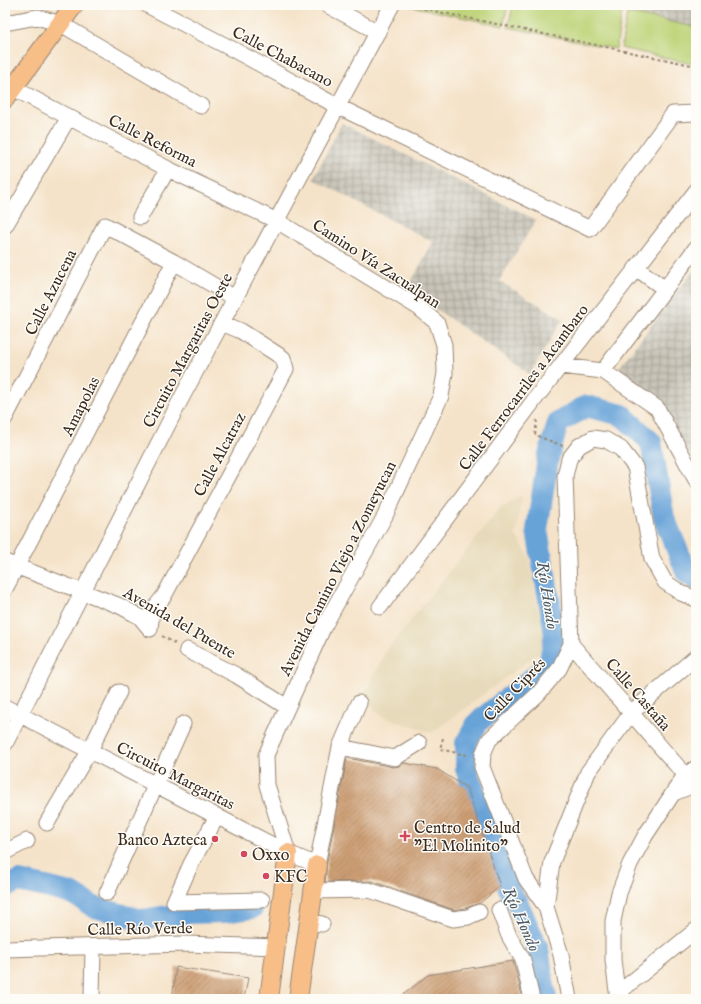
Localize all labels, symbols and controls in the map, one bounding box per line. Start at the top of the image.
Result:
street label: Calle Chabacano [228,23,336,93]
street label: Calle Reforma [104,111,200,173]
street label: Camino Vía Zacualpan [308,216,444,314]
street label: Calle Azucena [22,246,82,339]
street label: Circuito Margaritas Oeste [139,270,238,432]
street label: Calle Ferrocarriles a Acambaro [455,301,594,475]
street label: Amapolas [58,373,105,441]
street label: Calle Alcatraz [190,409,251,500]
street label: Avenida Camino Viejo a Zomeyucan [275,458,402,681]
water label: Río Hondo [531,560,562,631]
street label: Avenida del Puente [118,583,239,664]
street label: Calle Ciprés [480,654,551,726]
street label: Calle Castaña [601,655,675,736]
street label: Circuito Margaritas [113,738,238,815]
place label: Centro de Salud "El Molinito" [414,819,521,857]
marker: Centro de Salud "El Molinito" [399,830,411,842]
place label: Banco Azteca [117,831,207,851]
marker: Banco Azteca [210,834,220,844]
place label: Oxxo [252,846,290,866]
marker: Oxxo [239,849,249,859]
place label: KFC [274,868,307,888]
marker: KFC [261,871,271,881]
water label: Río Hondo [497,884,544,955]
street label: Calle Río Verde [87,919,193,941]

